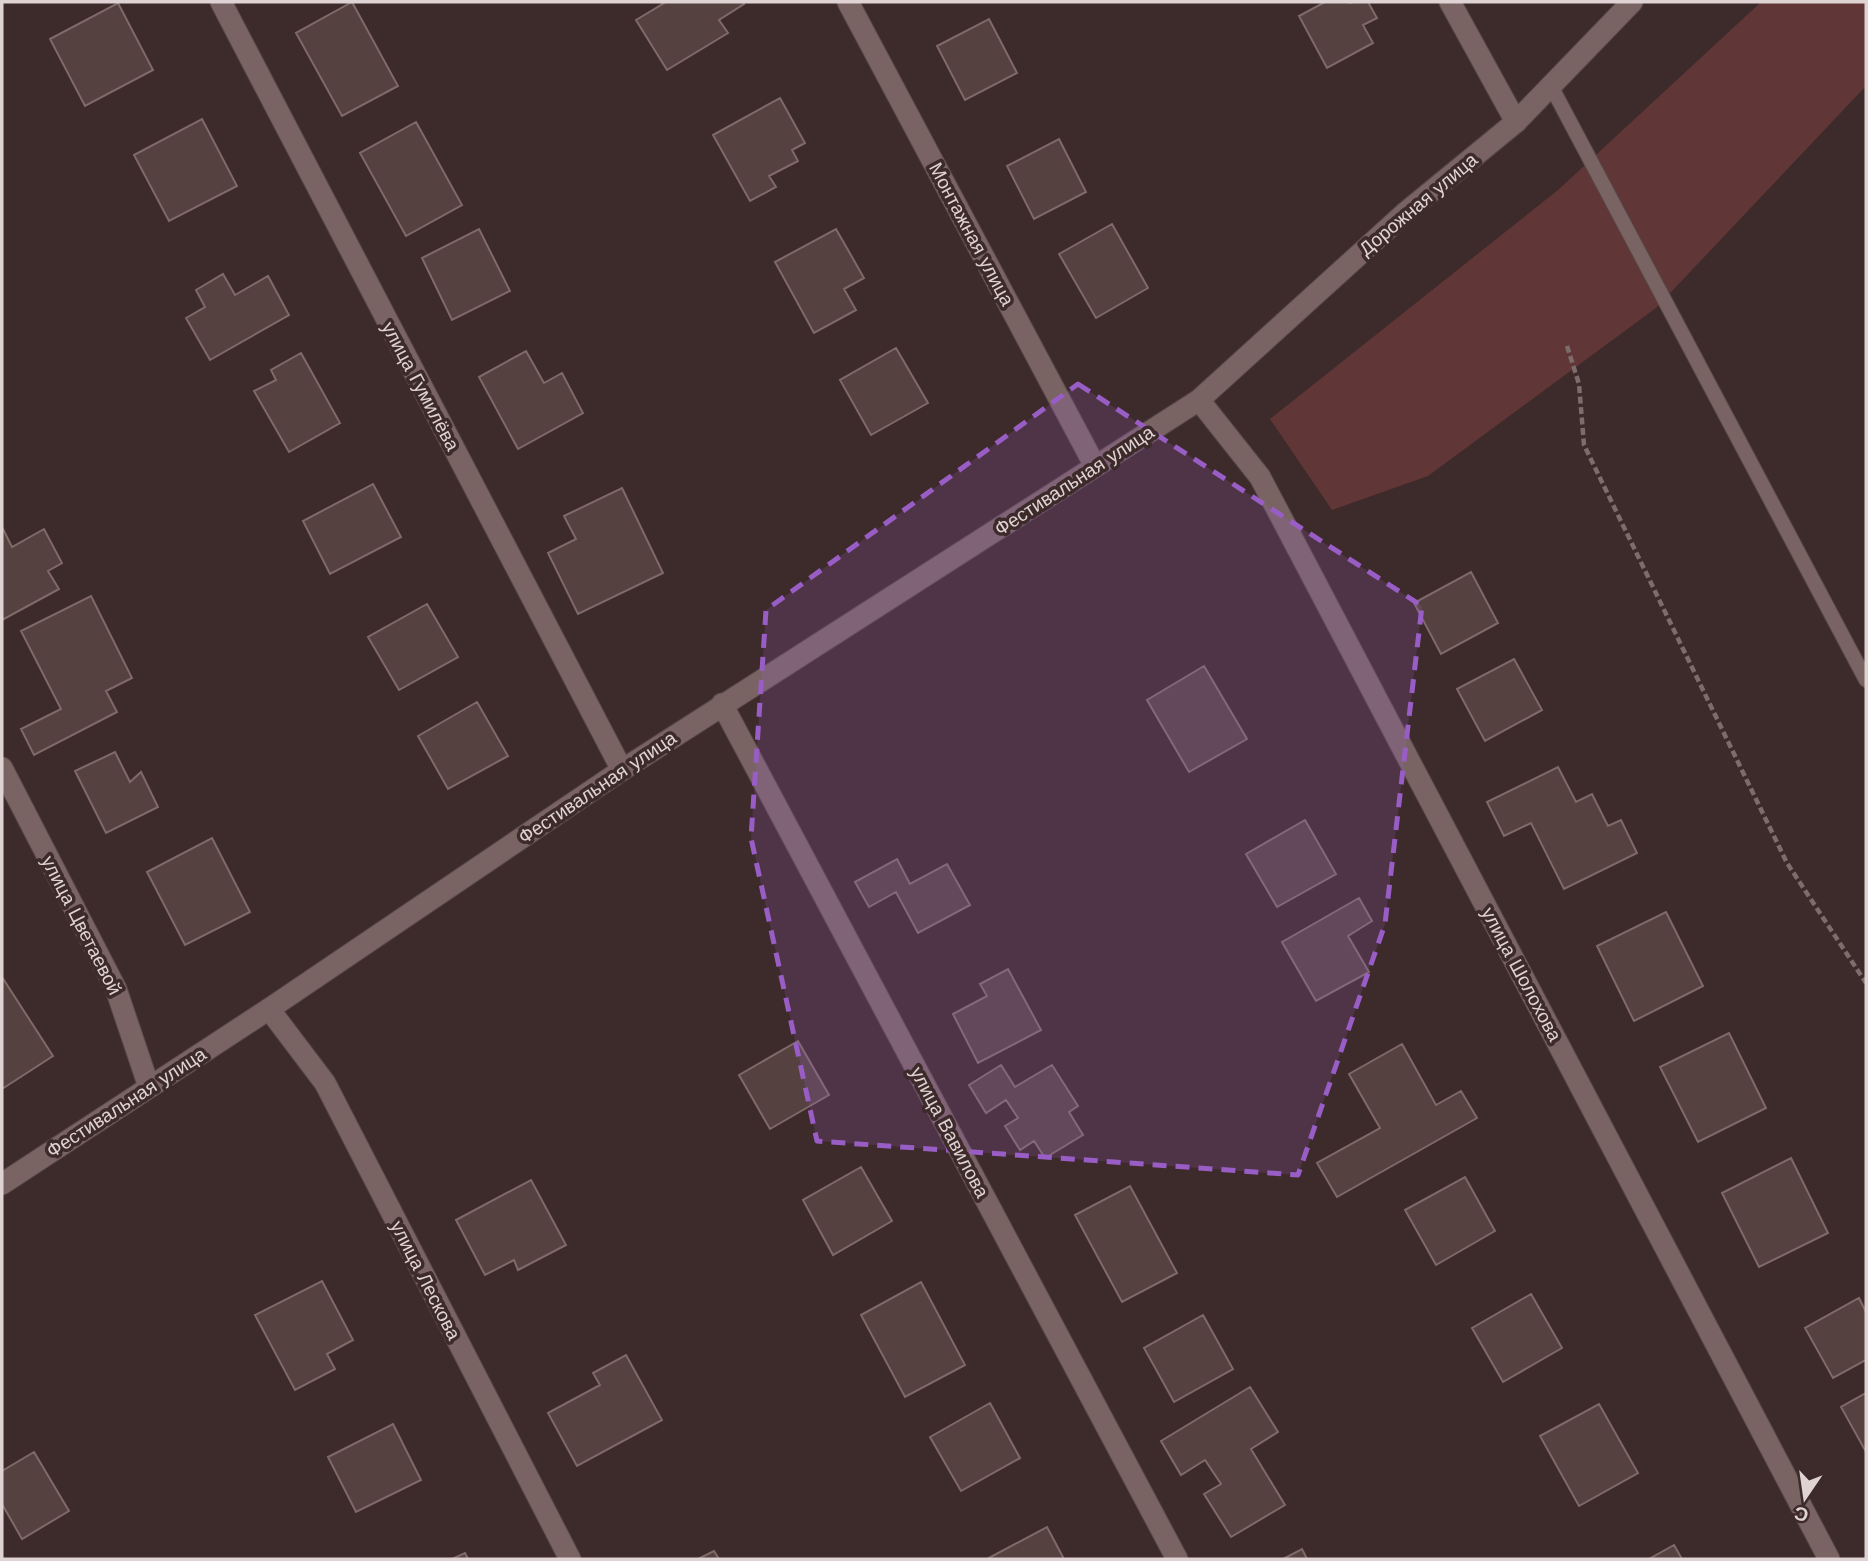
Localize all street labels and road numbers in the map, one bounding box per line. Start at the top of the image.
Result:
street label: Дорожная улица [1354,148,1482,261]
street label: Монтажная улица [924,159,1019,310]
street label: улица Гумилёва [377,318,464,455]
street label: Фестивальная улица [990,420,1159,541]
street label: Фестивальная улица [514,726,681,849]
street label: улица Цветаевой [37,852,127,999]
street label: улица Шолохова [1477,903,1567,1045]
street label: Фестивальная улица [42,1042,211,1163]
street label: улица Вавилова [905,1063,994,1202]
street label: улица Лескова [386,1217,466,1344]

